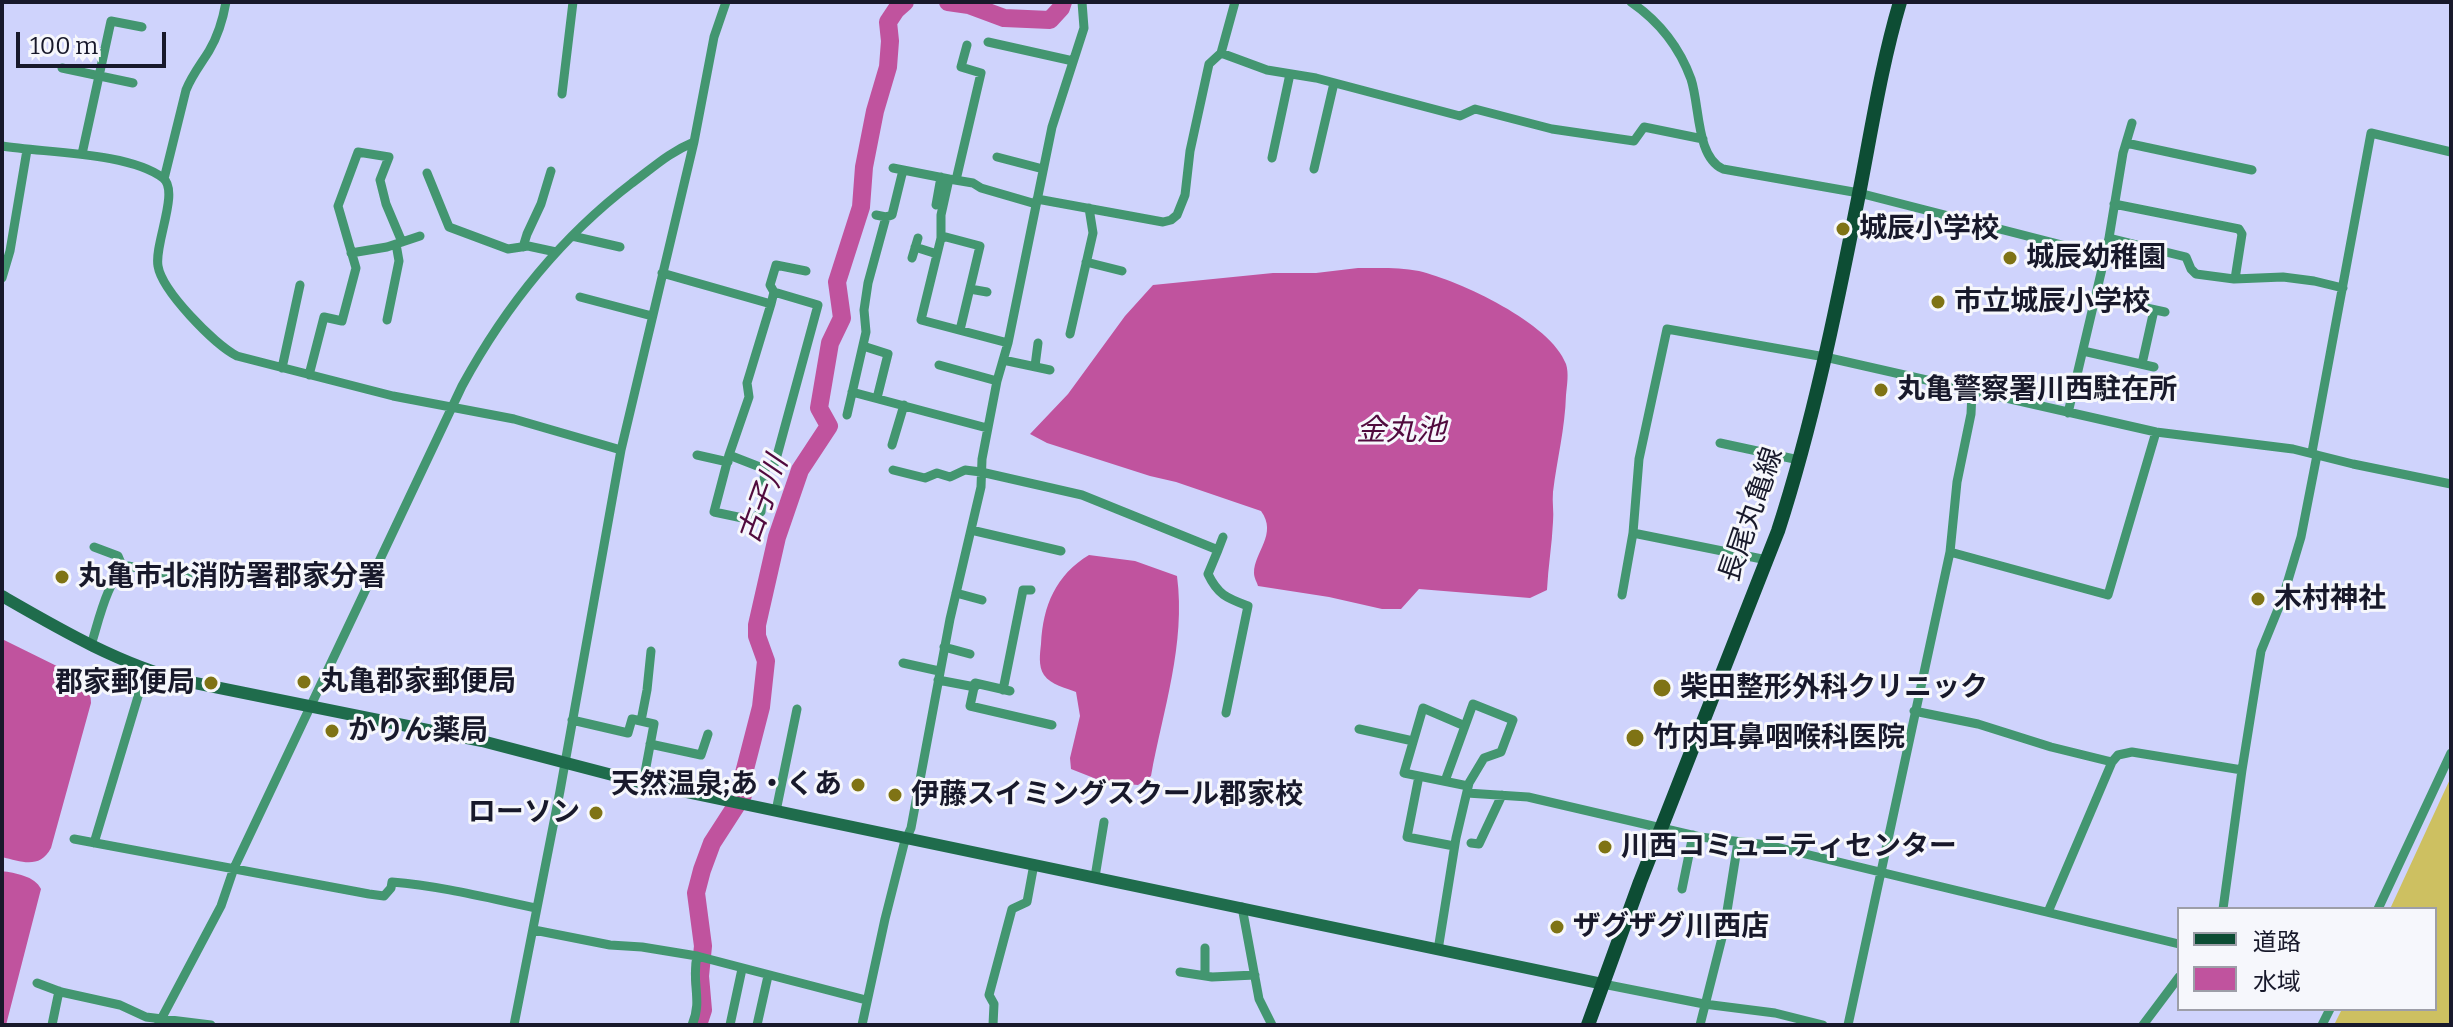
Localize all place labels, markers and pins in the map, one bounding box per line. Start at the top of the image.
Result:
place label: 城辰小学校 [1859,212,1999,246]
marker: 城辰小学校 [1834,220,1852,238]
place label: 城辰幼稚園 [2026,241,2166,275]
marker: 城辰幼稚園 [2001,249,2019,267]
place label: 市立城辰小学校 [1954,285,2150,319]
marker: 市立城辰小学校 [1929,293,1947,311]
place label: 丸亀警察署川西駐在所 [1897,373,2177,407]
marker: 丸亀警察署川西駐在所 [1872,381,1890,399]
place label: 丸亀市北消防署郡家分署 [78,560,386,594]
marker: 丸亀市北消防署郡家分署 [53,568,71,586]
place label: 木村神社 [2274,582,2386,616]
marker: 木村神社 [2249,590,2267,608]
place label: 丸亀郡家郵便局 [320,665,516,699]
place label: 郡家郵便局 [55,666,195,700]
place label: 柴田整形外科クリニック [1680,671,1988,705]
marker: 丸亀郡家郵便局 [295,673,313,691]
marker: 郡家郵便局 [202,674,220,692]
marker: 柴田整形外科クリニック [1651,677,1673,699]
place label: かりん薬局 [348,714,488,748]
place label: 竹内耳鼻咽喉科医院 [1653,721,1905,755]
marker: かりん薬局 [323,722,341,740]
marker: 竹内耳鼻咽喉科医院 [1624,727,1646,749]
place label: 天然温泉;あ・くあ [611,768,842,802]
marker: 天然温泉;あ・くあ [849,776,867,794]
place label: 伊藤スイミングスクール郡家校 [911,778,1303,812]
marker: 伊藤スイミングスクール郡家校 [886,786,904,804]
place label: ローソン [468,796,580,830]
marker: ローソン [587,804,605,822]
place label: 川西コミュニティセンター [1621,830,1957,864]
marker: 川西コミュニティセンター [1596,838,1614,856]
place label: ザグザグ川西店 [1573,910,1769,944]
marker: ザグザグ川西店 [1548,918,1566,936]

